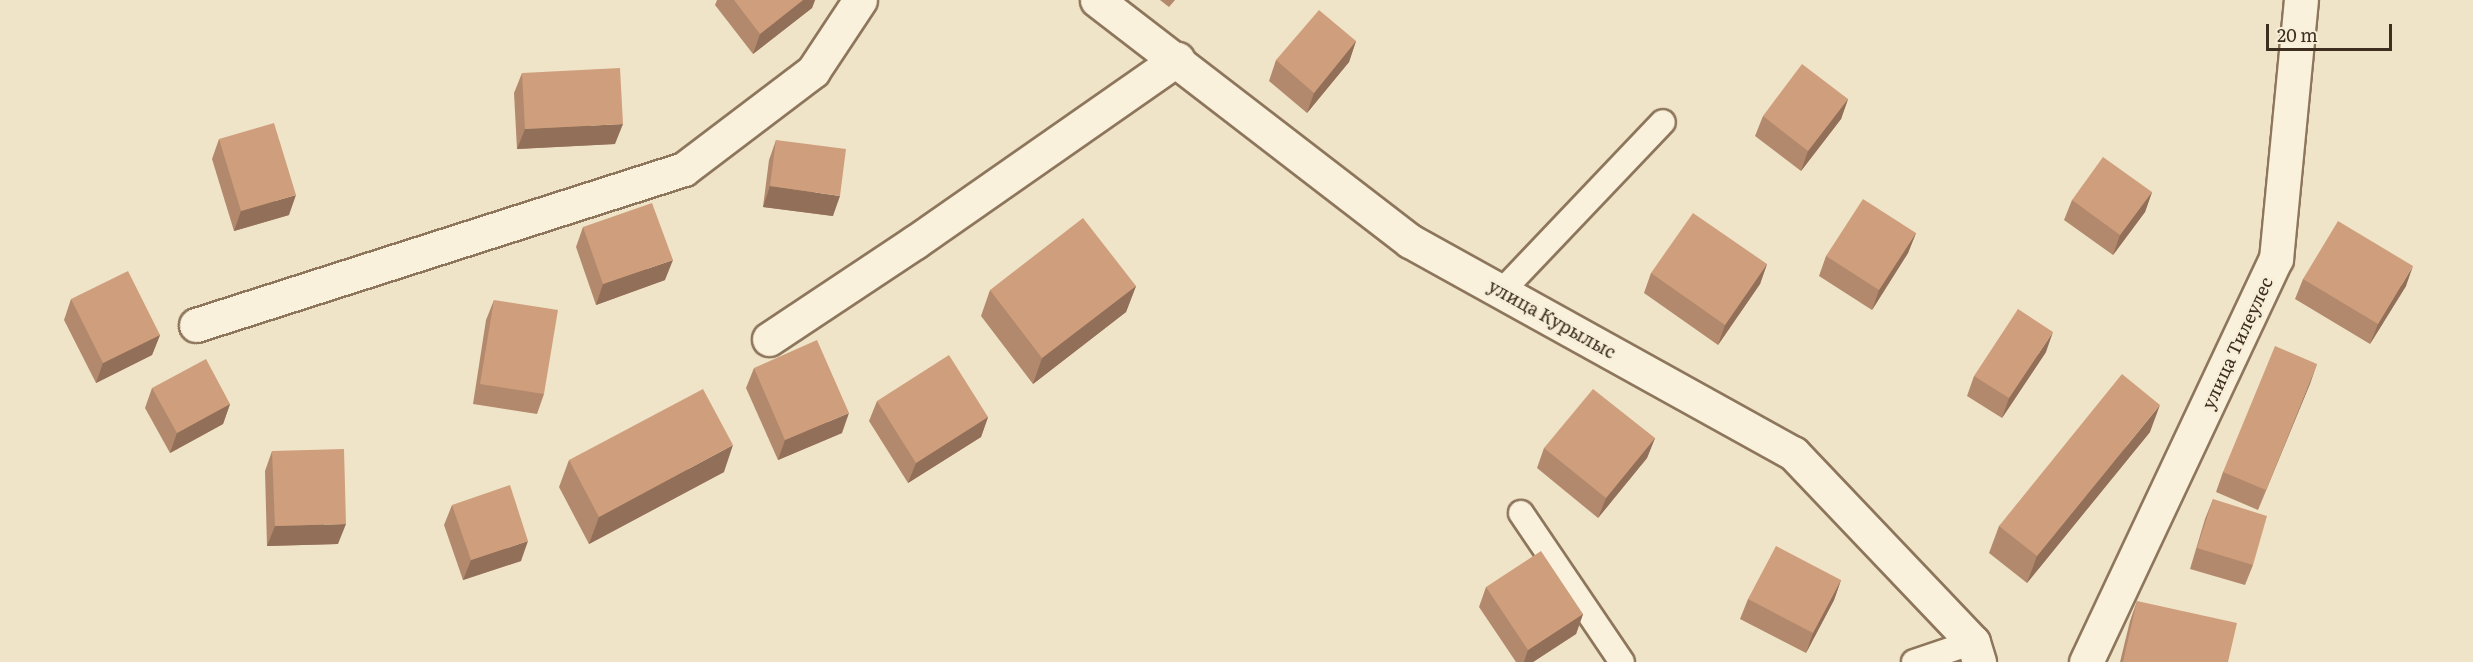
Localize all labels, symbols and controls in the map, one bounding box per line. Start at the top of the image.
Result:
scale bar [2269,12,2395,50]
text: 20 m [2277,21,2318,48]
street label: улица Тилеулес [2197,273,2277,413]
street label: улица Курылыс [1484,275,1620,363]

